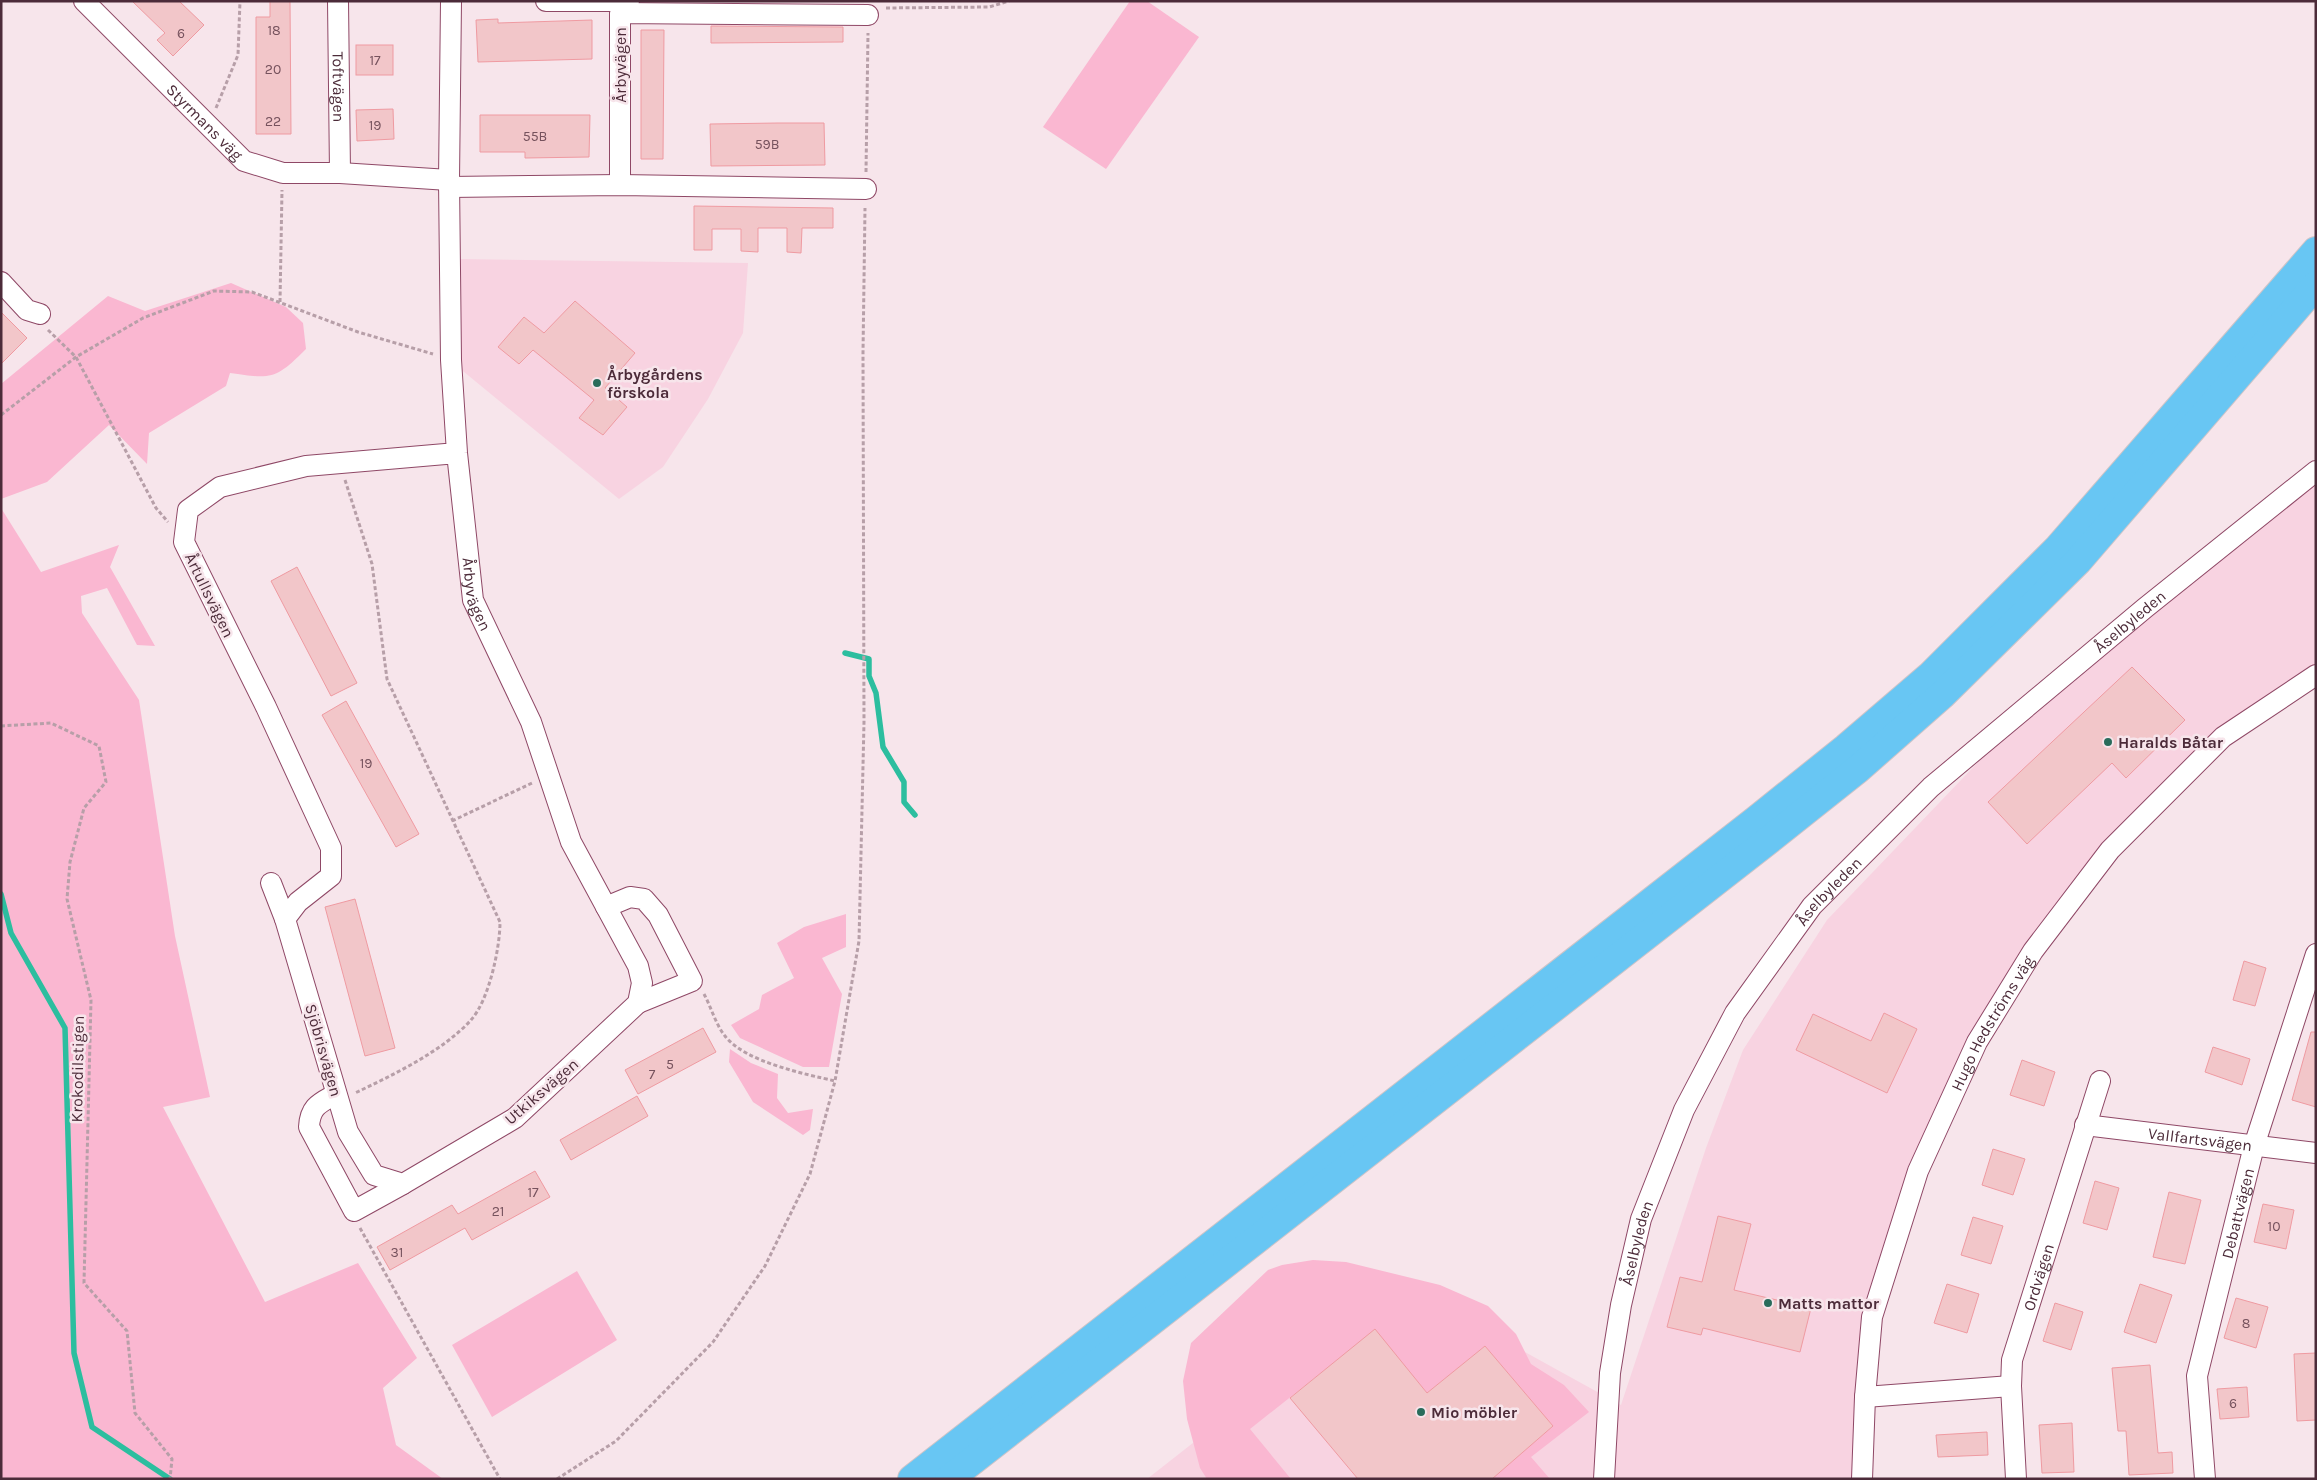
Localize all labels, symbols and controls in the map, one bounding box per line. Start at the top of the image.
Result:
house number: 18 [267,22,281,39]
house number: 6 [177,25,185,42]
street label: Årbyvägen [611,27,630,103]
street label: Toftvägen [329,51,348,123]
house number: 17 [369,52,381,69]
house number: 20 [265,61,281,78]
street label: Styrmans väg [162,80,247,165]
house number: 22 [265,113,281,130]
house number: 19 [369,117,381,134]
house number: 55B [523,128,547,145]
house number: 59B [755,136,779,153]
place label: Årbygårdens förskola [607,364,703,402]
marker: Årbygårdens förskola [591,377,603,389]
street label: Årtullsvägen [181,550,238,641]
street label: Årbyvägen [458,556,495,634]
street label: Åselbyleden [2090,586,2170,657]
place label: Haralds Båtar [2118,733,2224,752]
marker: Haralds Båtar [2102,736,2114,748]
house number: 19 [360,755,372,772]
street label: Åselbyleden [1792,853,1866,929]
street label: Hugo Hedströms väg [1947,952,2038,1094]
street label: Sjöbrisvägen [301,1002,346,1099]
street label: Krokodilstigen [67,1015,88,1123]
street label: Utkiksvägen [501,1054,582,1129]
house number: 5 [666,1056,674,1073]
house number: 7 [649,1066,656,1083]
street label: Vallfartsvägen [2147,1124,2253,1155]
street label: Debattvägen [2217,1166,2258,1261]
house number: 17 [527,1184,539,1201]
street label: Åselbyleden [1617,1198,1657,1288]
house number: 21 [492,1203,504,1220]
house number: 10 [2268,1218,2280,1235]
street label: Ordvägen [2019,1241,2058,1313]
house number: 31 [391,1244,403,1261]
place label: Matts mattor [1778,1294,1880,1313]
marker: Matts mattor [1762,1297,1774,1309]
house number: 8 [2242,1315,2250,1332]
house number: 6 [2229,1395,2237,1412]
place label: Mio möbler [1431,1403,1518,1422]
marker: Mio möbler [1415,1406,1427,1418]

